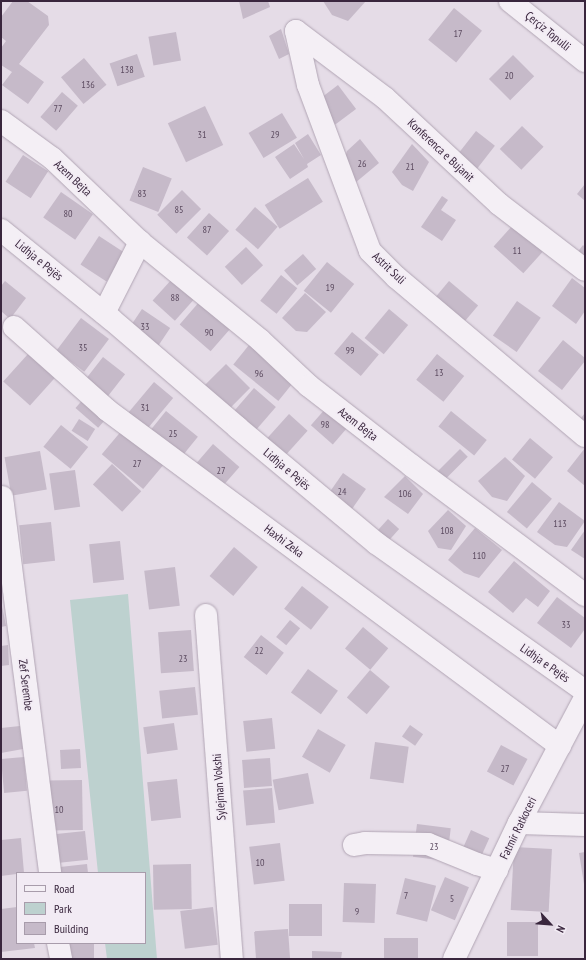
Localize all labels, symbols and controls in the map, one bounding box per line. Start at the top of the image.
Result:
street label: Çerçiz Topulli [522,8,574,54]
house number: 17 [454,28,462,40]
house number: 138 [120,64,134,76]
house number: 20 [505,70,513,82]
house number: 136 [81,79,95,91]
house number: 77 [54,103,62,115]
street label: Konferenca e Bujanit [405,115,477,185]
house number: 31 [198,129,206,141]
house number: 29 [271,129,279,141]
street label: Azem Bejta [51,157,95,199]
house number: 26 [358,158,366,170]
house number: 21 [406,161,414,173]
house number: 83 [138,188,146,200]
house number: 85 [175,204,183,216]
house number: 80 [64,208,72,220]
house number: 87 [203,224,211,236]
street label: Lidhja e Pejës [12,236,66,284]
house number: 11 [513,245,521,257]
street label: Astrit Suli [369,249,409,287]
house number: 19 [326,282,334,294]
house number: 88 [171,292,179,304]
house number: 33 [141,321,149,333]
house number: 90 [205,327,213,339]
house number: 35 [79,342,87,354]
house number: 99 [346,345,354,357]
house number: 13 [435,367,443,379]
house number: 96 [255,368,263,380]
house number: 31 [141,402,149,414]
street label: Azem Bejta [335,404,381,444]
house number: 98 [321,419,329,431]
house number: 25 [169,428,177,440]
street label: Lidhja e Pejës [261,445,313,493]
house number: 27 [133,458,141,470]
house number: 27 [217,465,225,477]
house number: 24 [338,486,346,498]
house number: 106 [398,488,412,500]
house number: 113 [553,518,567,530]
street label: Haxhi Zeka [261,521,307,561]
house number: 108 [440,525,454,537]
house number: 110 [472,550,486,562]
house number: 33 [562,619,570,631]
street label: Lidhja e Pejës [517,641,573,685]
house number: 22 [255,645,263,657]
house number: 23 [179,653,187,665]
street label: Zef Serembe [16,658,36,712]
street label: Sylejman Vokshi [209,753,229,821]
house number: 27 [501,763,509,775]
street label: Fatmir Ratkoceri [497,794,539,862]
house number: 10 [55,804,63,816]
house number: 23 [430,841,438,853]
house number: 10 [256,857,264,869]
legend [16,872,146,944]
text: Road [54,881,74,896]
house number: 7 [404,890,408,902]
house number: 5 [450,893,454,905]
text: Park [54,901,72,916]
north arrow [530,904,570,944]
house number: 9 [355,906,359,918]
text: Building [54,921,89,936]
text: N [553,924,568,935]

